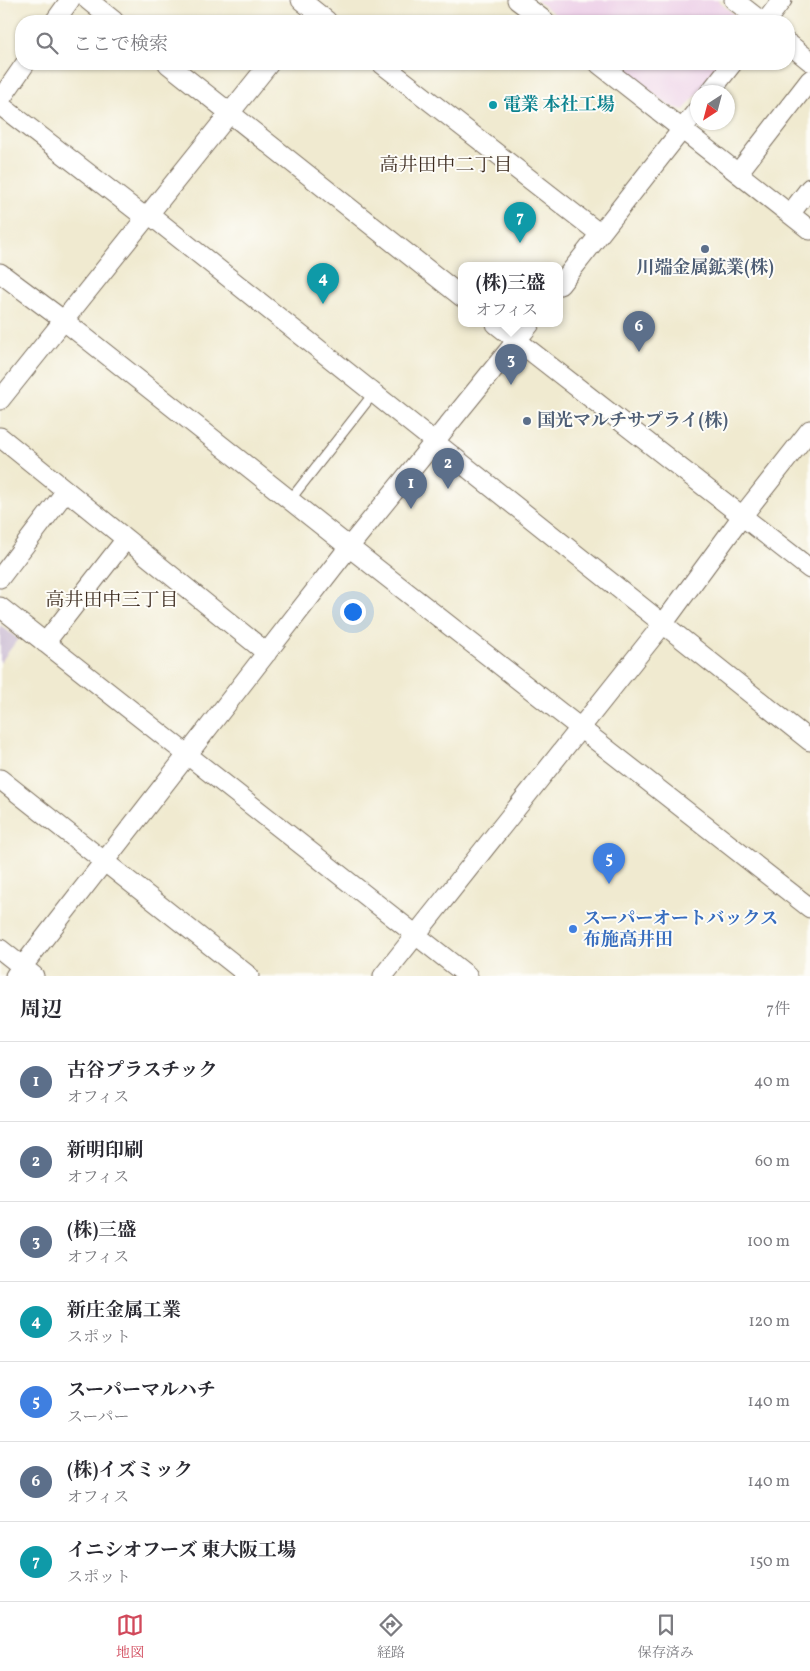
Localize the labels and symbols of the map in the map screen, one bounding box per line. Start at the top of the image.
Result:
north arrow [690,85,735,130]
place label: 電業 本社工場 [503,93,615,118]
marker: 電業 本社工場 [487,99,499,111]
district label: 高井田中二丁目 [379,153,513,179]
pin: 7 [504,202,536,243]
marker: 川端金属鉱業(株) [699,243,711,255]
place label: 川端金属鉱業(株) [636,256,774,281]
pin: 4 [307,263,339,304]
pin: 6 [623,311,655,352]
pin: 3 [495,344,527,385]
place label: 国光マルチサプライ(株) [537,409,728,434]
marker: 国光マルチサプライ(株) [521,415,533,427]
pin: 2 [432,448,464,489]
pin: 1 [395,468,427,509]
district label: 高井田中三丁目 [45,588,179,614]
your location [340,599,366,625]
pin: 5 [593,843,625,884]
place label: スーパーオートバックス 布施高井田 [583,907,778,953]
marker: スーパーオートバックス 布施高井田 [567,923,579,935]

